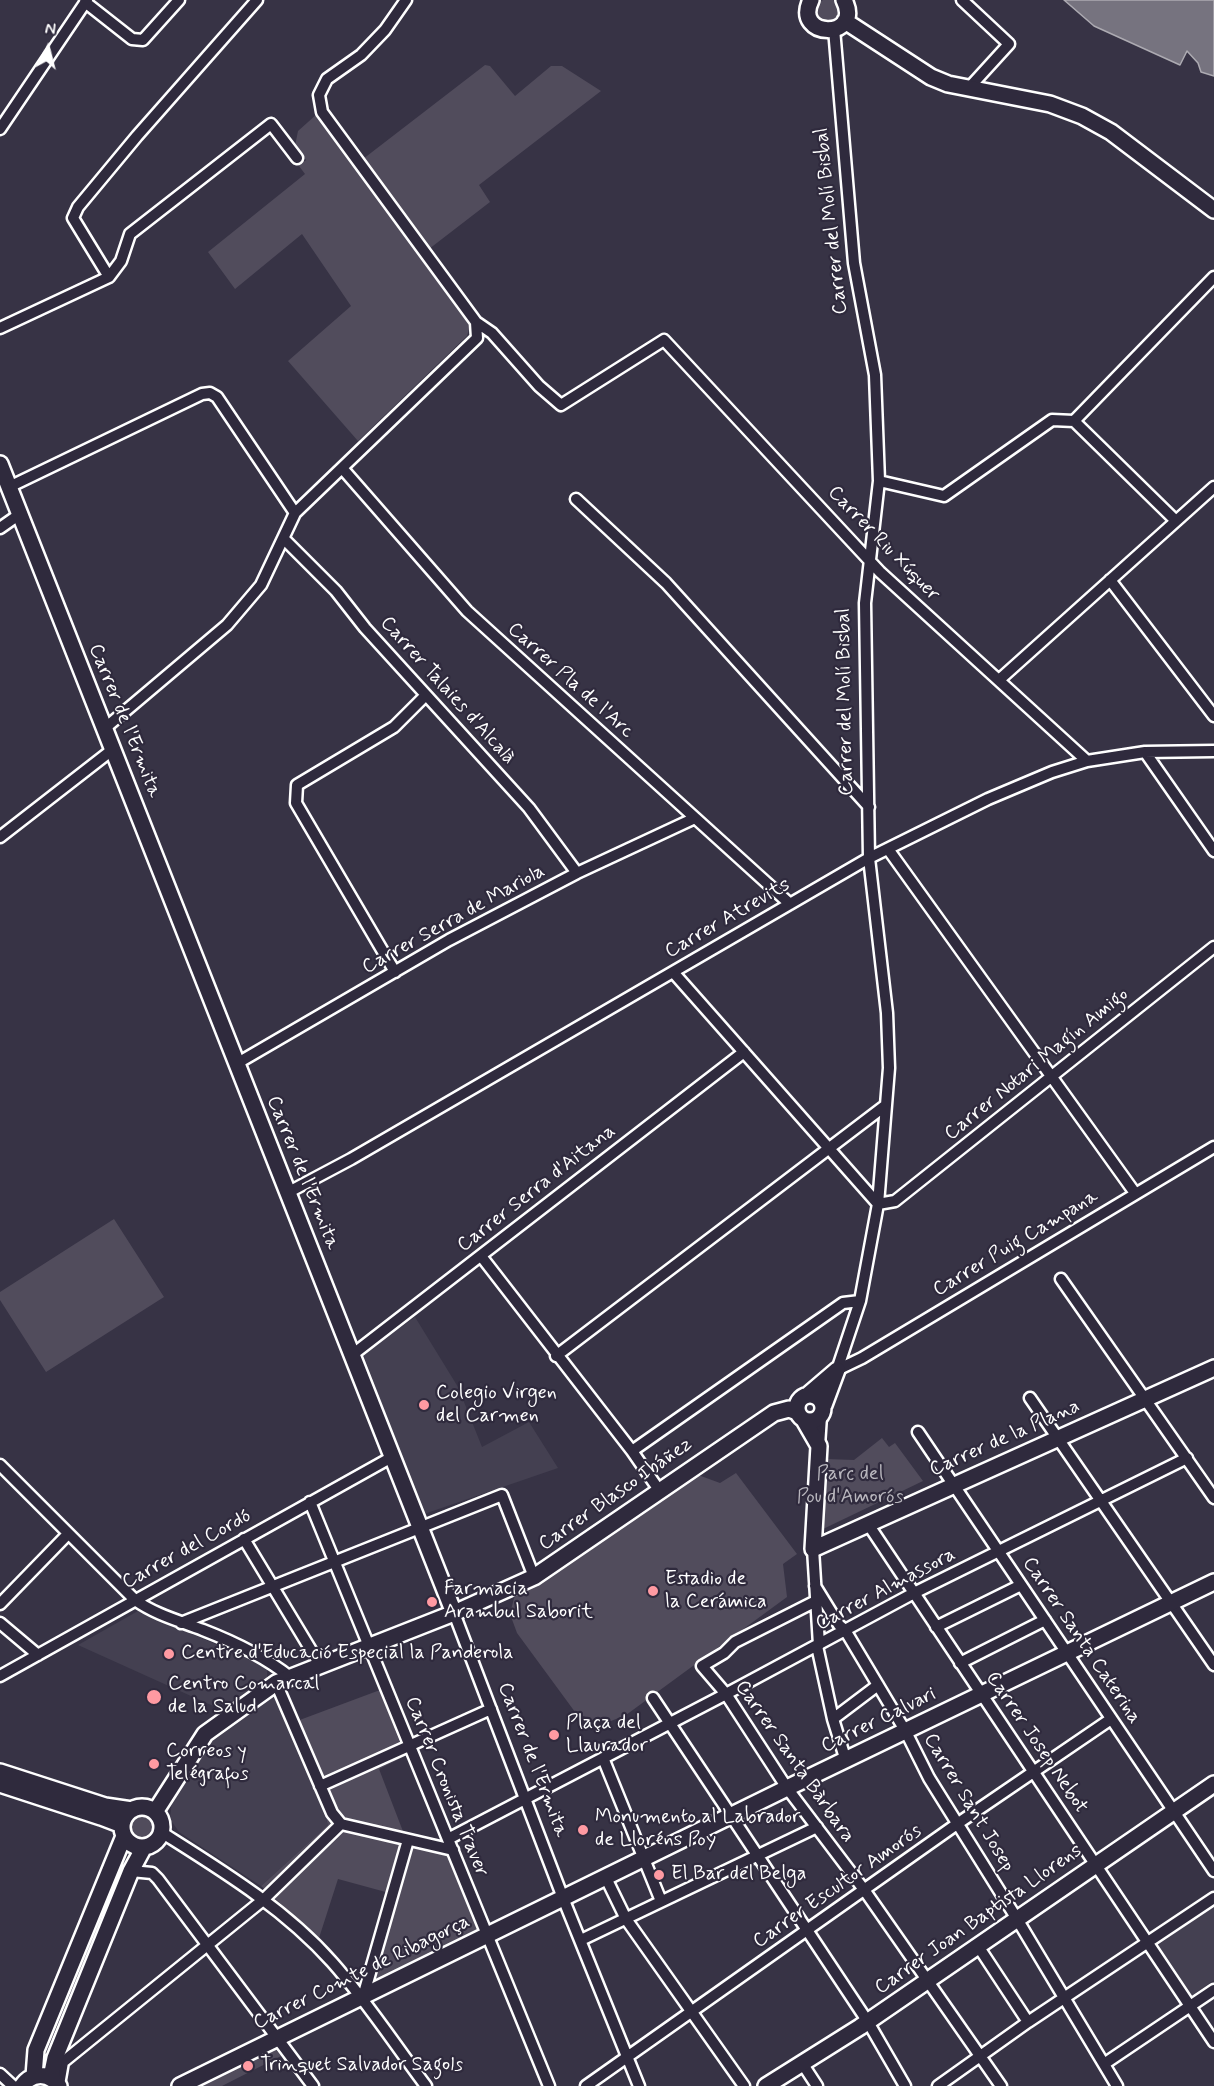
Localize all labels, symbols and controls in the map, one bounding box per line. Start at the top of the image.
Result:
north arrow [18,18,78,78]
text: N [44,19,57,41]
street label: Carrer del Molí Bisbal [810,126,854,316]
street label: Carrer Riu Xúquer [822,481,944,607]
street label: Carrer del Molí Bisbal [832,608,860,796]
street label: Carrer Talaies d'Alcalà [374,612,520,770]
street label: Carrer Pla de l'Arc [502,618,638,744]
street label: Carrer de l'Ermita [82,641,166,801]
street label: Carrer Serra de Mariola [358,860,550,980]
street label: Carrer Atrevits [661,874,795,964]
street label: Carrer Notari Magín Amigo [940,983,1134,1147]
street label: Carrer de l'Ermita [260,1093,344,1253]
street label: Carrer Serra d'Aitana [453,1120,621,1258]
street label: Carrer Puig Campana [929,1185,1103,1303]
place label: Colegio Virgen del Carmen [436,1382,557,1429]
street label: Carrer de la Plana [926,1395,1084,1483]
marker: Colegio Virgen del Carmen [417,1398,431,1412]
street label: Carrer Blasco Ibáñez [535,1433,697,1557]
park label: Parc del Pou d'Amorós [797,1463,903,1510]
street label: Carrer del Cordó [118,1505,256,1595]
street label: Carrer Almassora [812,1543,960,1637]
street label: Carrer Santa Caterina [1016,1553,1146,1729]
place label: Estadio de la Cerámica [665,1568,767,1615]
place label: Farmacia Arambul Saborit [444,1578,593,1625]
marker: Estadio de la Cerámica [646,1584,660,1598]
marker: Farmacia Arambul Saborit [425,1595,439,1609]
place label: Centre d'Educació Especial la Panderola [181,1642,514,1666]
marker: Centre d'Educació Especial la Panderola [162,1647,176,1661]
street label: Carrer Josep Nebot [980,1667,1092,1819]
place label: Centro Comarcal de la Salud [168,1673,319,1720]
street label: Carrer Santa Bàrbara [729,1676,859,1848]
street label: Carrer de l'Ermita [491,1679,573,1841]
street label: Carrer Calvari [818,1683,940,1759]
marker: Centro Comarcal de la Salud [145,1688,163,1706]
street label: Carrer Cronista Traver [399,1693,493,1881]
place label: Plaça del Llaurador [566,1712,648,1759]
marker: Plaça del Llaurador [547,1728,561,1742]
street label: Carrer Sant Josep [917,1729,1019,1877]
place label: Correos y Telégrafos [166,1740,248,1787]
marker: Correos y Telégrafos [147,1757,161,1771]
place label: Monumento al Labrador de Lloréns Poy [595,1806,800,1853]
street label: Carrer Escultor Amorós [749,1820,927,1954]
marker: Monumento al Labrador de Lloréns Poy [576,1823,590,1837]
street label: Carrer Joan Baptista Llorens [871,1839,1087,2001]
place label: El Bar del Belga [671,1863,806,1887]
marker: El Bar del Belga [652,1868,666,1882]
street label: Carrer Comte de Ribagorça [250,1910,474,2036]
place label: Trinquet Salvador Sagols [260,2054,463,2078]
marker: Trinquet Salvador Sagols [241,2059,255,2073]

